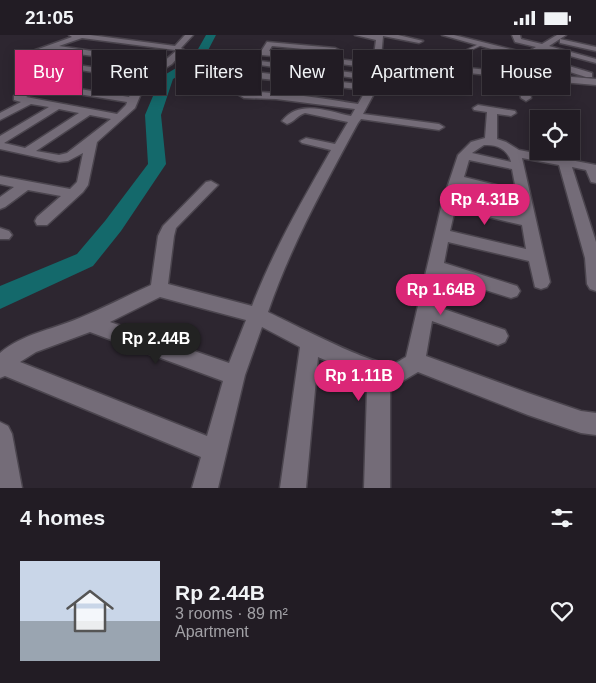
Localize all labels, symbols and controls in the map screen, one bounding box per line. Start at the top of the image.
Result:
text: 21:05 [25,7,74,28]
chip: Buy [15,50,82,95]
chip: Rent [92,50,166,95]
chip: Filters [176,50,261,95]
chip: New [271,50,343,95]
chip: Apartment [353,50,472,95]
chip: House [482,50,570,95]
map controls [530,110,580,160]
button: locate [530,110,580,160]
pin: Rp 4.31B [433,183,537,226]
text: Rp 4.31B [451,191,519,208]
pin: Rp 1.64B [389,273,493,316]
text: Rp 1.64B [407,281,475,298]
pin: Rp 2.44B [104,323,208,365]
text: Rp 2.44B [122,330,190,347]
pin: Rp 1.11B [307,359,411,402]
text: Rp 1.11B [325,367,393,384]
icon: filters [548,504,576,532]
text: 4 homes [20,506,105,529]
icon: home [60,581,120,641]
text: Rp 2.44B [175,581,265,604]
icon: heart [548,597,576,625]
text: 3 rooms · 89 m² [175,605,288,622]
text: Apartment [175,623,249,640]

